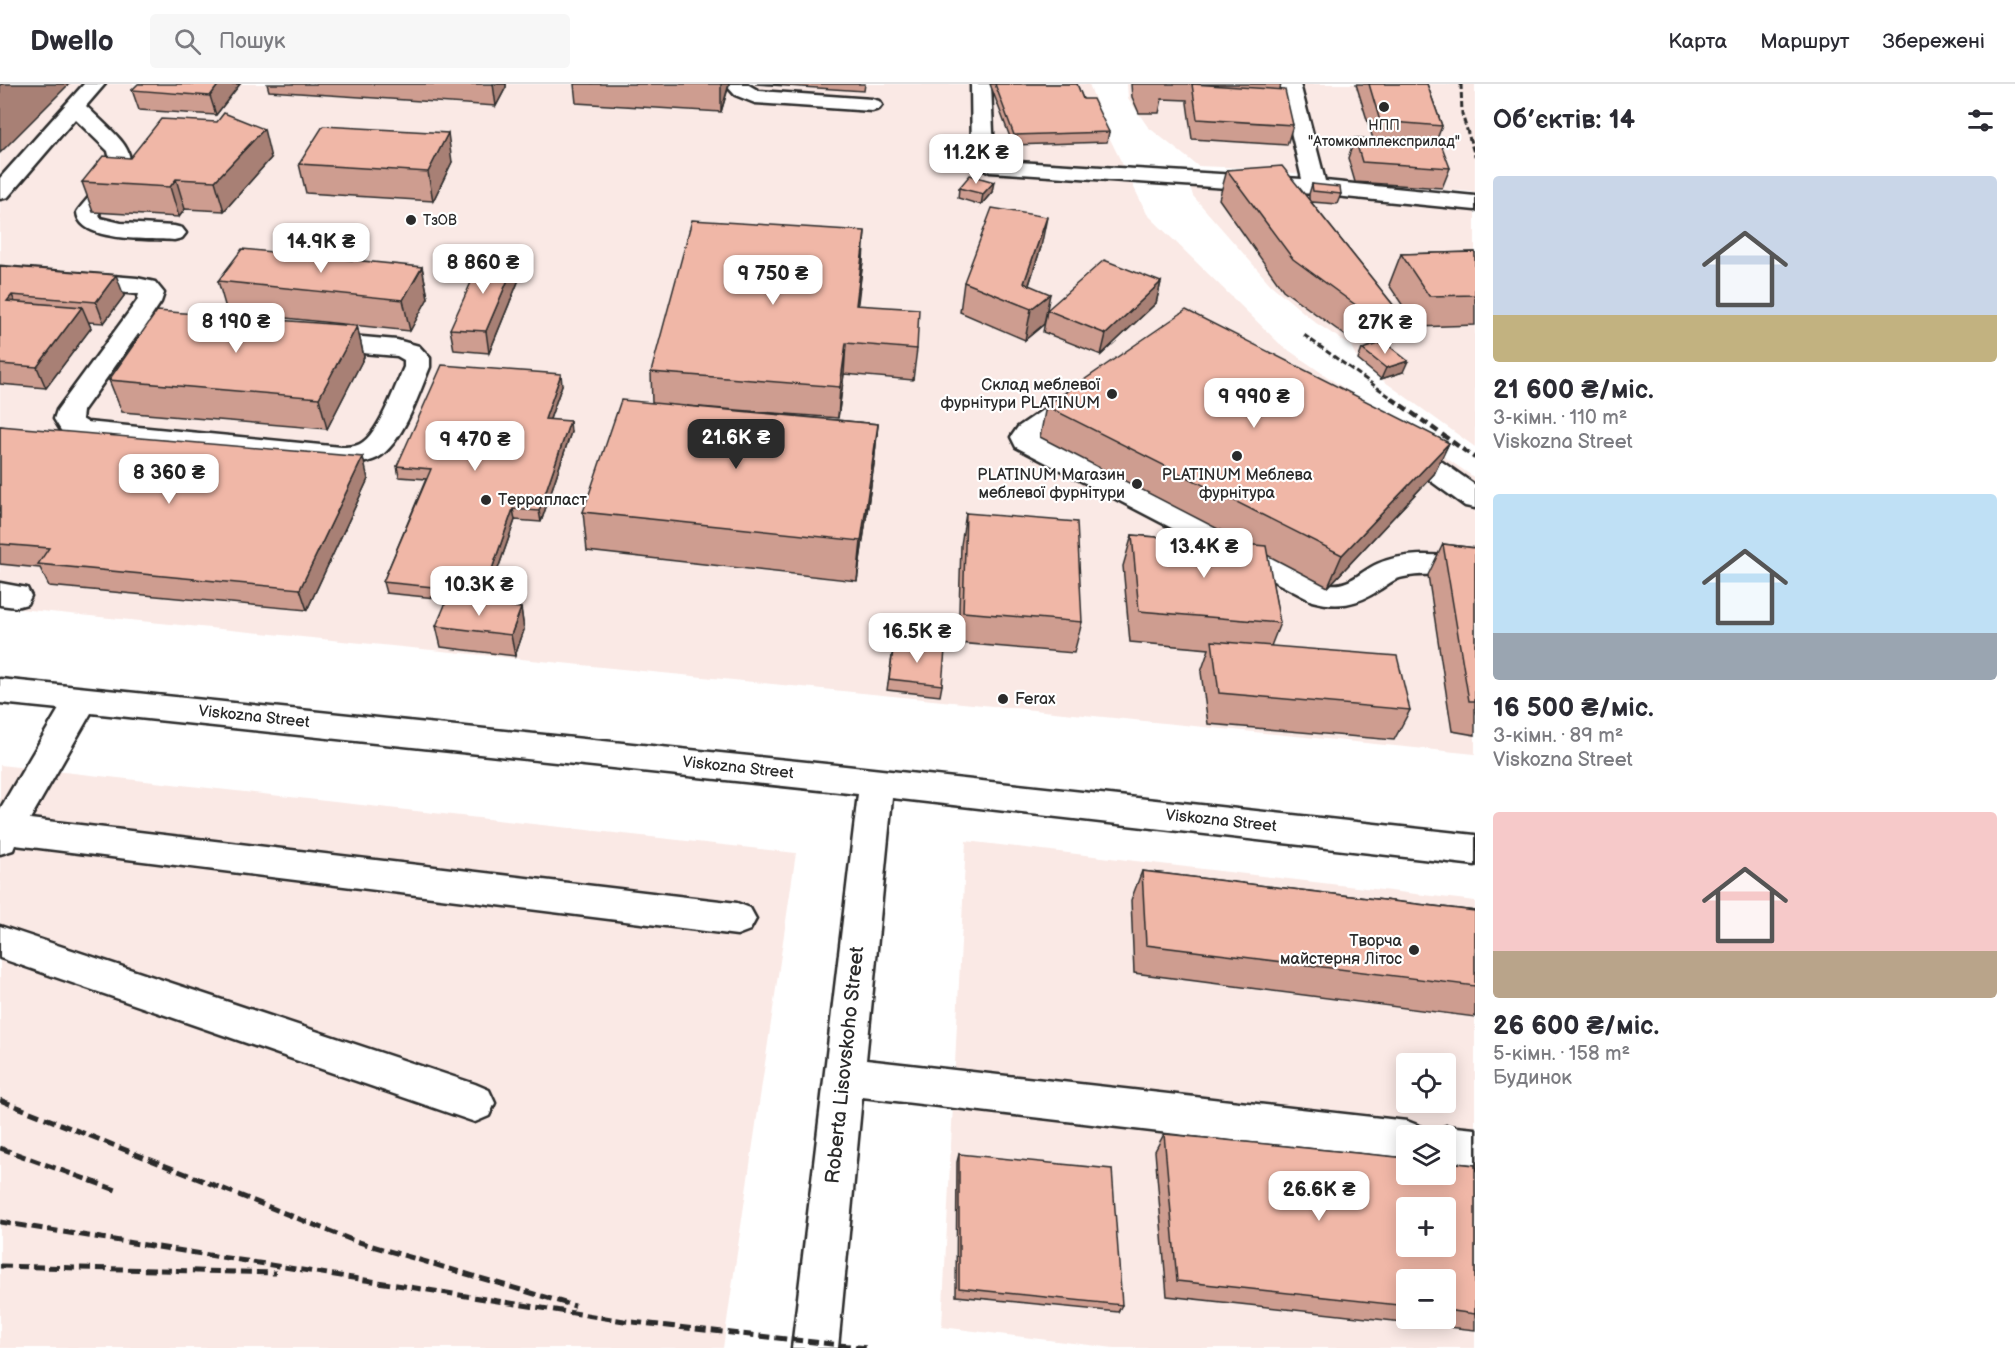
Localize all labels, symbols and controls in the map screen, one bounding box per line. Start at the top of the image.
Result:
search box [150,14,570,68]
text: Dwello [30,25,114,58]
icon: search [171,25,204,58]
text: Пошук [219,28,285,55]
text: Карта [1668,29,1727,54]
text: Маршрут [1760,29,1850,54]
text: Збережені [1883,29,1985,54]
marker: НПП "Атомкомплексприлад" [1377,100,1391,114]
icon: filters [1964,104,1997,137]
text: Об’єктів: 14 [1493,105,1635,136]
place label: НПП "Атомкомплексприлад" [1308,117,1460,150]
pin: 11.2K ₴ [921,134,1031,185]
text: 11.2K ₴ [943,141,1009,165]
place label: ТзОВ [423,212,457,229]
marker: ТзОВ [404,213,418,227]
icon: home [1691,215,1799,323]
pin: 14.9K ₴ [266,223,376,274]
text: 14.9K ₴ [287,230,355,254]
pin: 8 860 ₴ [428,244,538,295]
text: 8 860 ₴ [447,251,519,275]
pin: 9 750 ₴ [718,255,828,306]
text: 9 750 ₴ [738,262,808,286]
pin: 8 190 ₴ [181,303,291,354]
pin: 27K ₴ [1343,304,1427,355]
text: 8 190 ₴ [202,310,270,334]
text: 27K ₴ [1358,311,1412,335]
text: 21 600 ₴/міс. [1493,375,1654,406]
place label: Склад меблевої фурнітури PLATINUM [941,376,1101,413]
pin: 9 990 ₴ [1199,378,1309,429]
text: 9 990 ₴ [1218,385,1290,409]
marker: Склад меблевої фурнітури PLATINUM [1105,387,1119,401]
text: 3-кімн. · 110 m² [1493,406,1627,430]
pin: 21.6K ₴ [681,419,791,470]
pin: 9 470 ₴ [420,421,530,472]
text: 21.6K ₴ [702,426,770,450]
text: 9 470 ₴ [439,428,511,452]
text: Viskozna Street [1493,430,1633,454]
marker: PLATINUM Меблева фурнітура [1230,449,1244,463]
pin: 8 360 ₴ [114,454,224,505]
text: 8 360 ₴ [133,461,205,485]
place label: PLATINUM Магазин меблевої фурнітури [977,466,1125,503]
place label: PLATINUM Меблева фурнітура [1162,466,1313,503]
marker: PLATINUM Магазин меблевої фурнітури [1130,477,1144,491]
place label: Террапласт [498,491,587,510]
marker: Террапласт [479,493,493,507]
pin: 13.4K ₴ [1149,528,1259,579]
icon: home [1691,533,1799,641]
text: 13.4K ₴ [1170,535,1238,559]
pin: 10.3K ₴ [424,566,534,617]
text: 10.3K ₴ [444,573,514,597]
pin: 16.5K ₴ [862,613,972,664]
text: 16.5K ₴ [883,620,951,644]
place label: Ferax [1015,690,1056,709]
marker: Ferax [996,692,1010,706]
text: 16 500 ₴/міс. [1493,693,1654,724]
street label: Viskozna Street [197,702,311,732]
text: 3-кімн. · 89 m² [1493,724,1623,748]
text: Viskozna Street [1493,748,1633,772]
street label: Viskozna Street [681,753,795,783]
street label: Viskozna Street [1164,806,1278,836]
icon: home [1691,851,1799,959]
place label: Творча майстерня Літос [1280,932,1403,969]
marker: Творча майстерня Літос [1407,943,1421,957]
street label: Roberta Lisovskoho Street [821,945,869,1185]
text: 26 600 ₴/міс. [1493,1011,1659,1042]
text: 5-кімн. · 158 m² [1493,1042,1630,1066]
map controls [1396,1053,1456,1329]
button: locate [1396,1053,1456,1113]
text: Будинок [1493,1066,1572,1090]
button: layers [1396,1125,1456,1185]
pin: 26.6K ₴ [1264,1171,1374,1222]
text: 26.6K ₴ [1283,1178,1355,1202]
button: + [1396,1197,1456,1257]
button: − [1396,1269,1456,1329]

